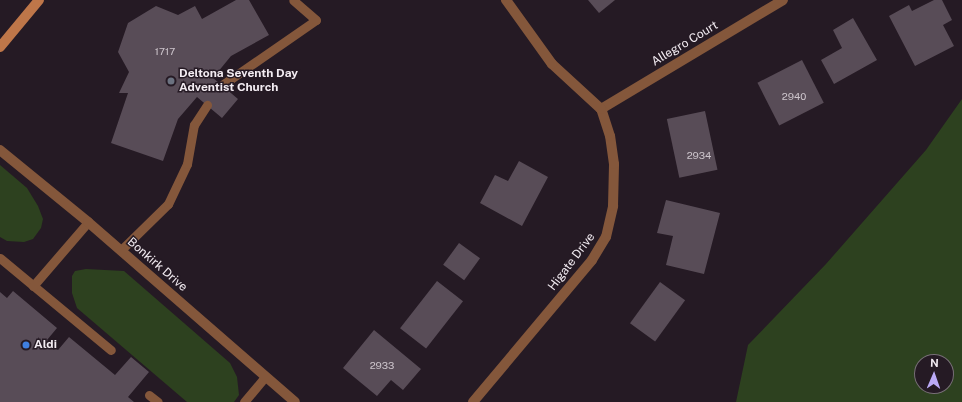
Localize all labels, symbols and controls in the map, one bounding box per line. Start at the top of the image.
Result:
street label: Allegro Court [649,18,721,70]
house number: 1717 [155,46,175,58]
place label: Deltona Seventh Day Adventist Church [179,67,298,95]
marker: Deltona Seventh Day Adventist Church [166,76,176,86]
house number: 2940 [782,91,806,103]
house number: 2934 [687,150,711,162]
street label: Higate Drive [546,230,598,294]
street label: Bonkirk Drive [124,235,190,295]
place label: Aldi [34,338,57,352]
marker: Aldi [21,340,31,350]
north arrow [914,354,954,394]
text: N [930,357,939,369]
house number: 2933 [370,360,394,372]

